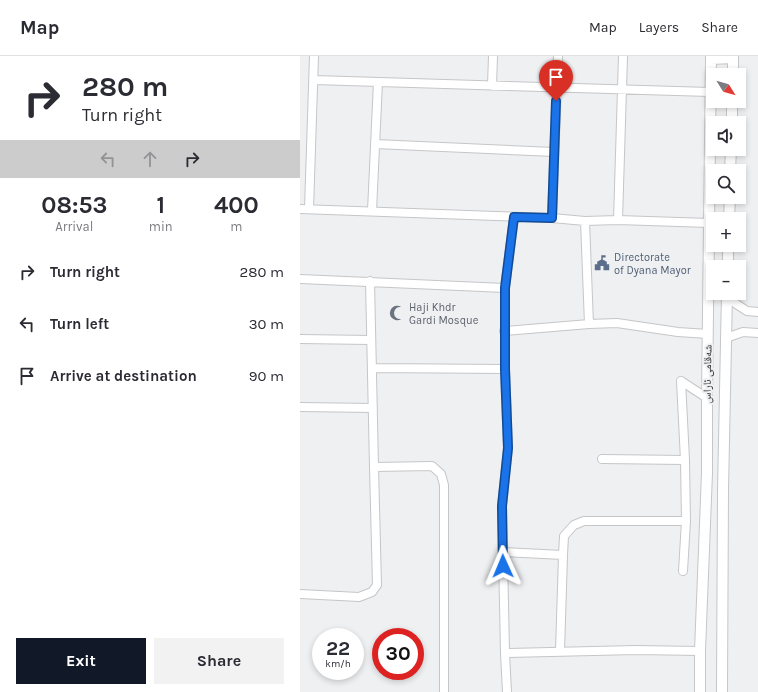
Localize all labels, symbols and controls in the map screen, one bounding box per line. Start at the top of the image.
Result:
text: Map [20,17,59,39]
text: Map [589,19,617,36]
text: Layers [639,19,679,36]
text: Share [701,19,738,36]
pin [539,60,573,101]
icon: arrive [545,66,567,88]
north arrow [706,68,746,108]
map controls [706,68,746,300]
text: 280 m [82,70,168,103]
icon: right [16,72,68,124]
text: Turn right [82,104,162,126]
button: sound [706,116,746,156]
icon: left [97,148,119,170]
icon: ahead [139,148,161,170]
icon: right [181,148,203,170]
button: search [706,164,746,204]
text: 08:53 [41,191,107,219]
text: 1 [156,191,165,219]
text: 400 [214,191,259,219]
button: + [706,212,746,252]
text: Arrival [55,219,93,234]
text: min [149,219,173,234]
text: m [230,219,242,234]
place label: Directorate of Dyana Mayor [614,251,691,277]
public building icon: Directorate of Dyana Mayor [593,254,611,272]
button: − [706,260,746,300]
icon: right [16,261,38,283]
text: Turn right [50,263,120,281]
text: 280 m [240,263,284,281]
place label: Haji Khdr Gardi Mosque [409,301,479,327]
mosque icon: Haji Khdr Gardi Mosque [388,304,406,322]
icon: left [16,313,38,335]
text: Turn left [50,315,109,333]
text: 30 m [249,315,284,333]
street label: شەقامی ئاراس [700,345,715,403]
icon: arrive [16,365,38,387]
text: Arrive at destination [50,367,197,385]
text: 90 m [249,367,284,385]
position arrow [482,545,524,587]
speed limit sign: 30 [372,628,424,680]
text: 22 [326,637,350,660]
button: Exit [16,638,146,684]
button: Share [154,638,284,684]
text: km/h [325,658,351,670]

